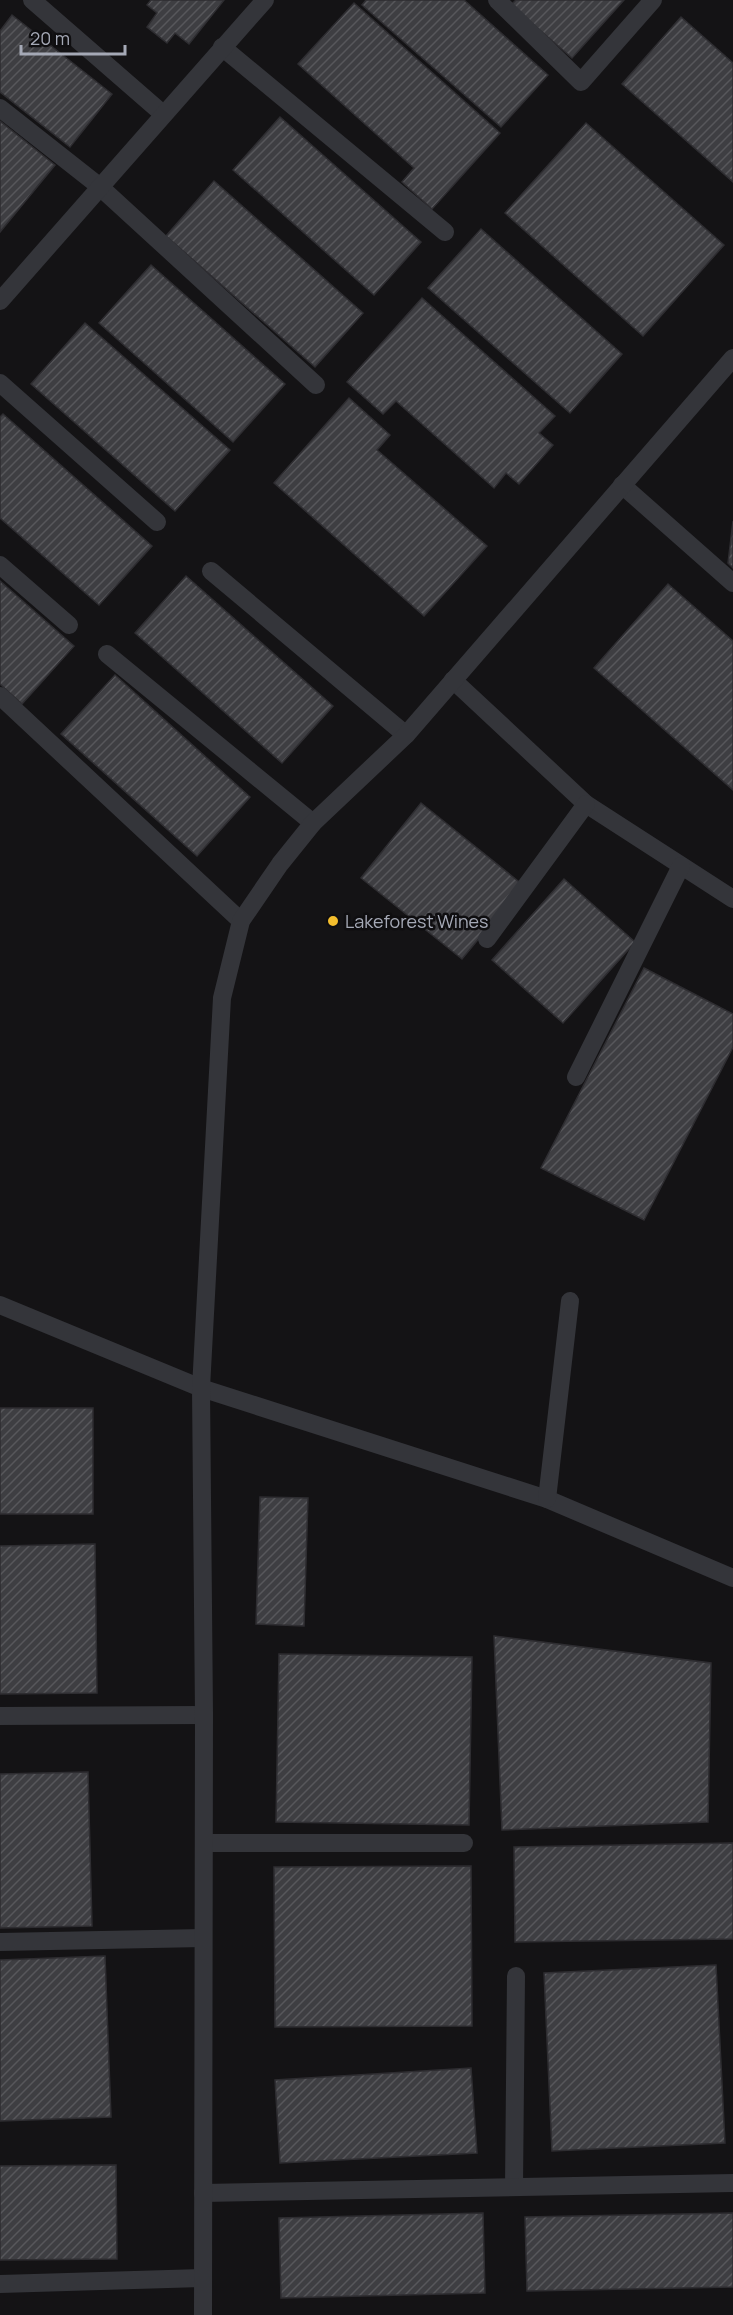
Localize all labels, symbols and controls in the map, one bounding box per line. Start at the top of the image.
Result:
scale bar [21,18,124,56]
text: 20 m [30,26,70,50]
place label: Lakeforest Wines [345,909,489,933]
marker: Lakeforest Wines [326,914,340,928]

